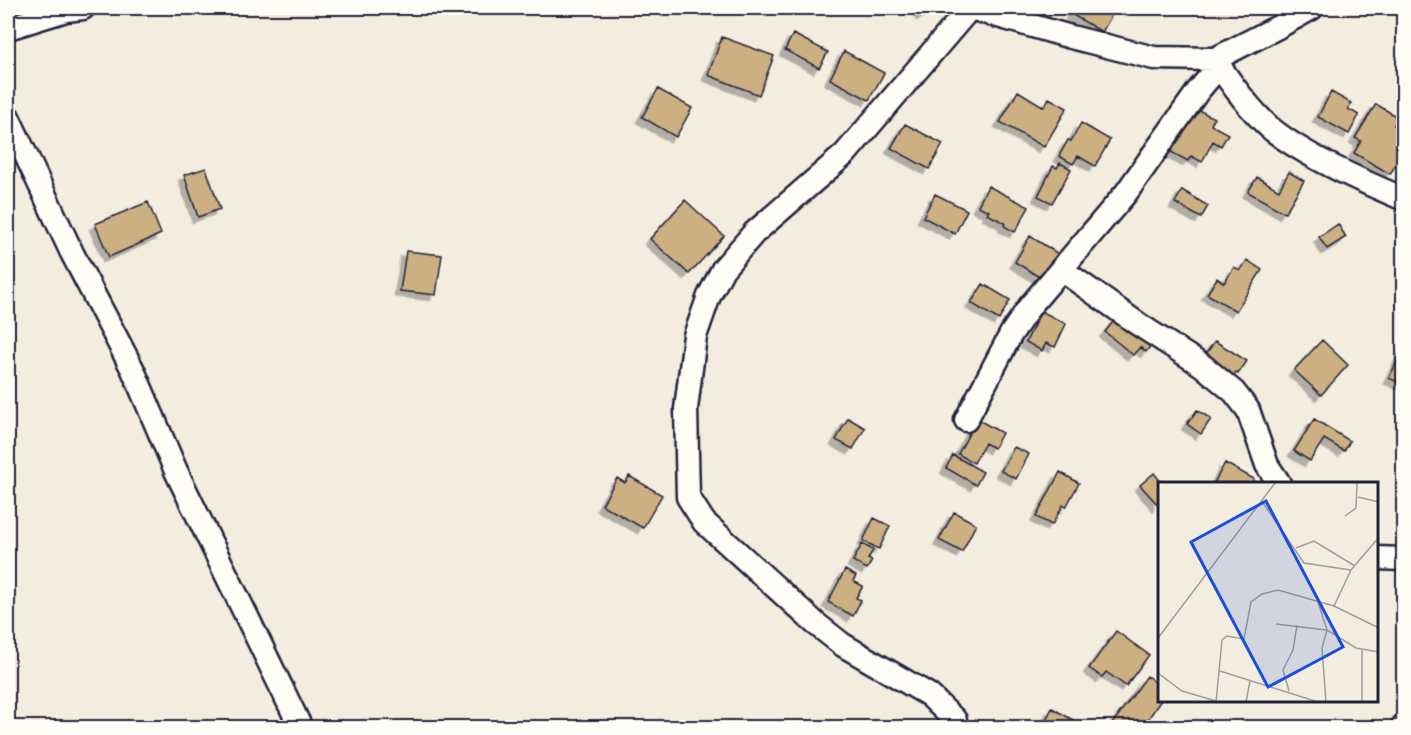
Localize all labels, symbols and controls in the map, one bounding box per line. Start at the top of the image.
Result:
inset map [1158,482,1378,702]

